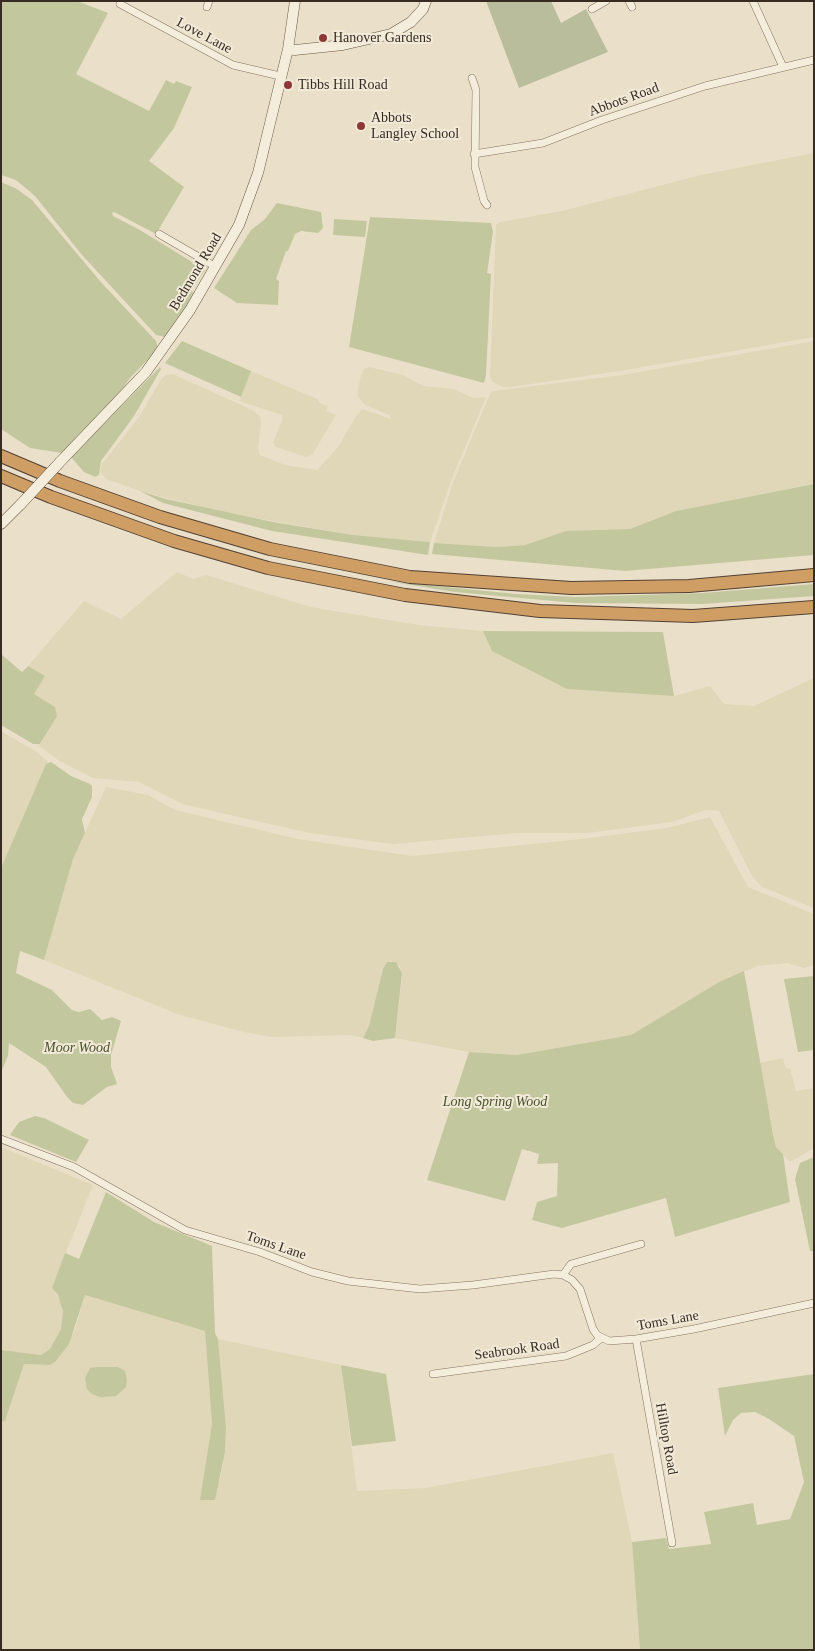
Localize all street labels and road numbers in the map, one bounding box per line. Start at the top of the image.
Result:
street label: Love Lane [173,14,235,58]
street label: Abbots Road [587,80,661,120]
street label: Bedmond Road [166,230,226,314]
street label: Toms Lane [244,1228,308,1264]
street label: Toms Lane [636,1307,700,1335]
street label: Seabrook Road [473,1336,561,1364]
street label: Hilltop Road [651,1402,681,1476]

